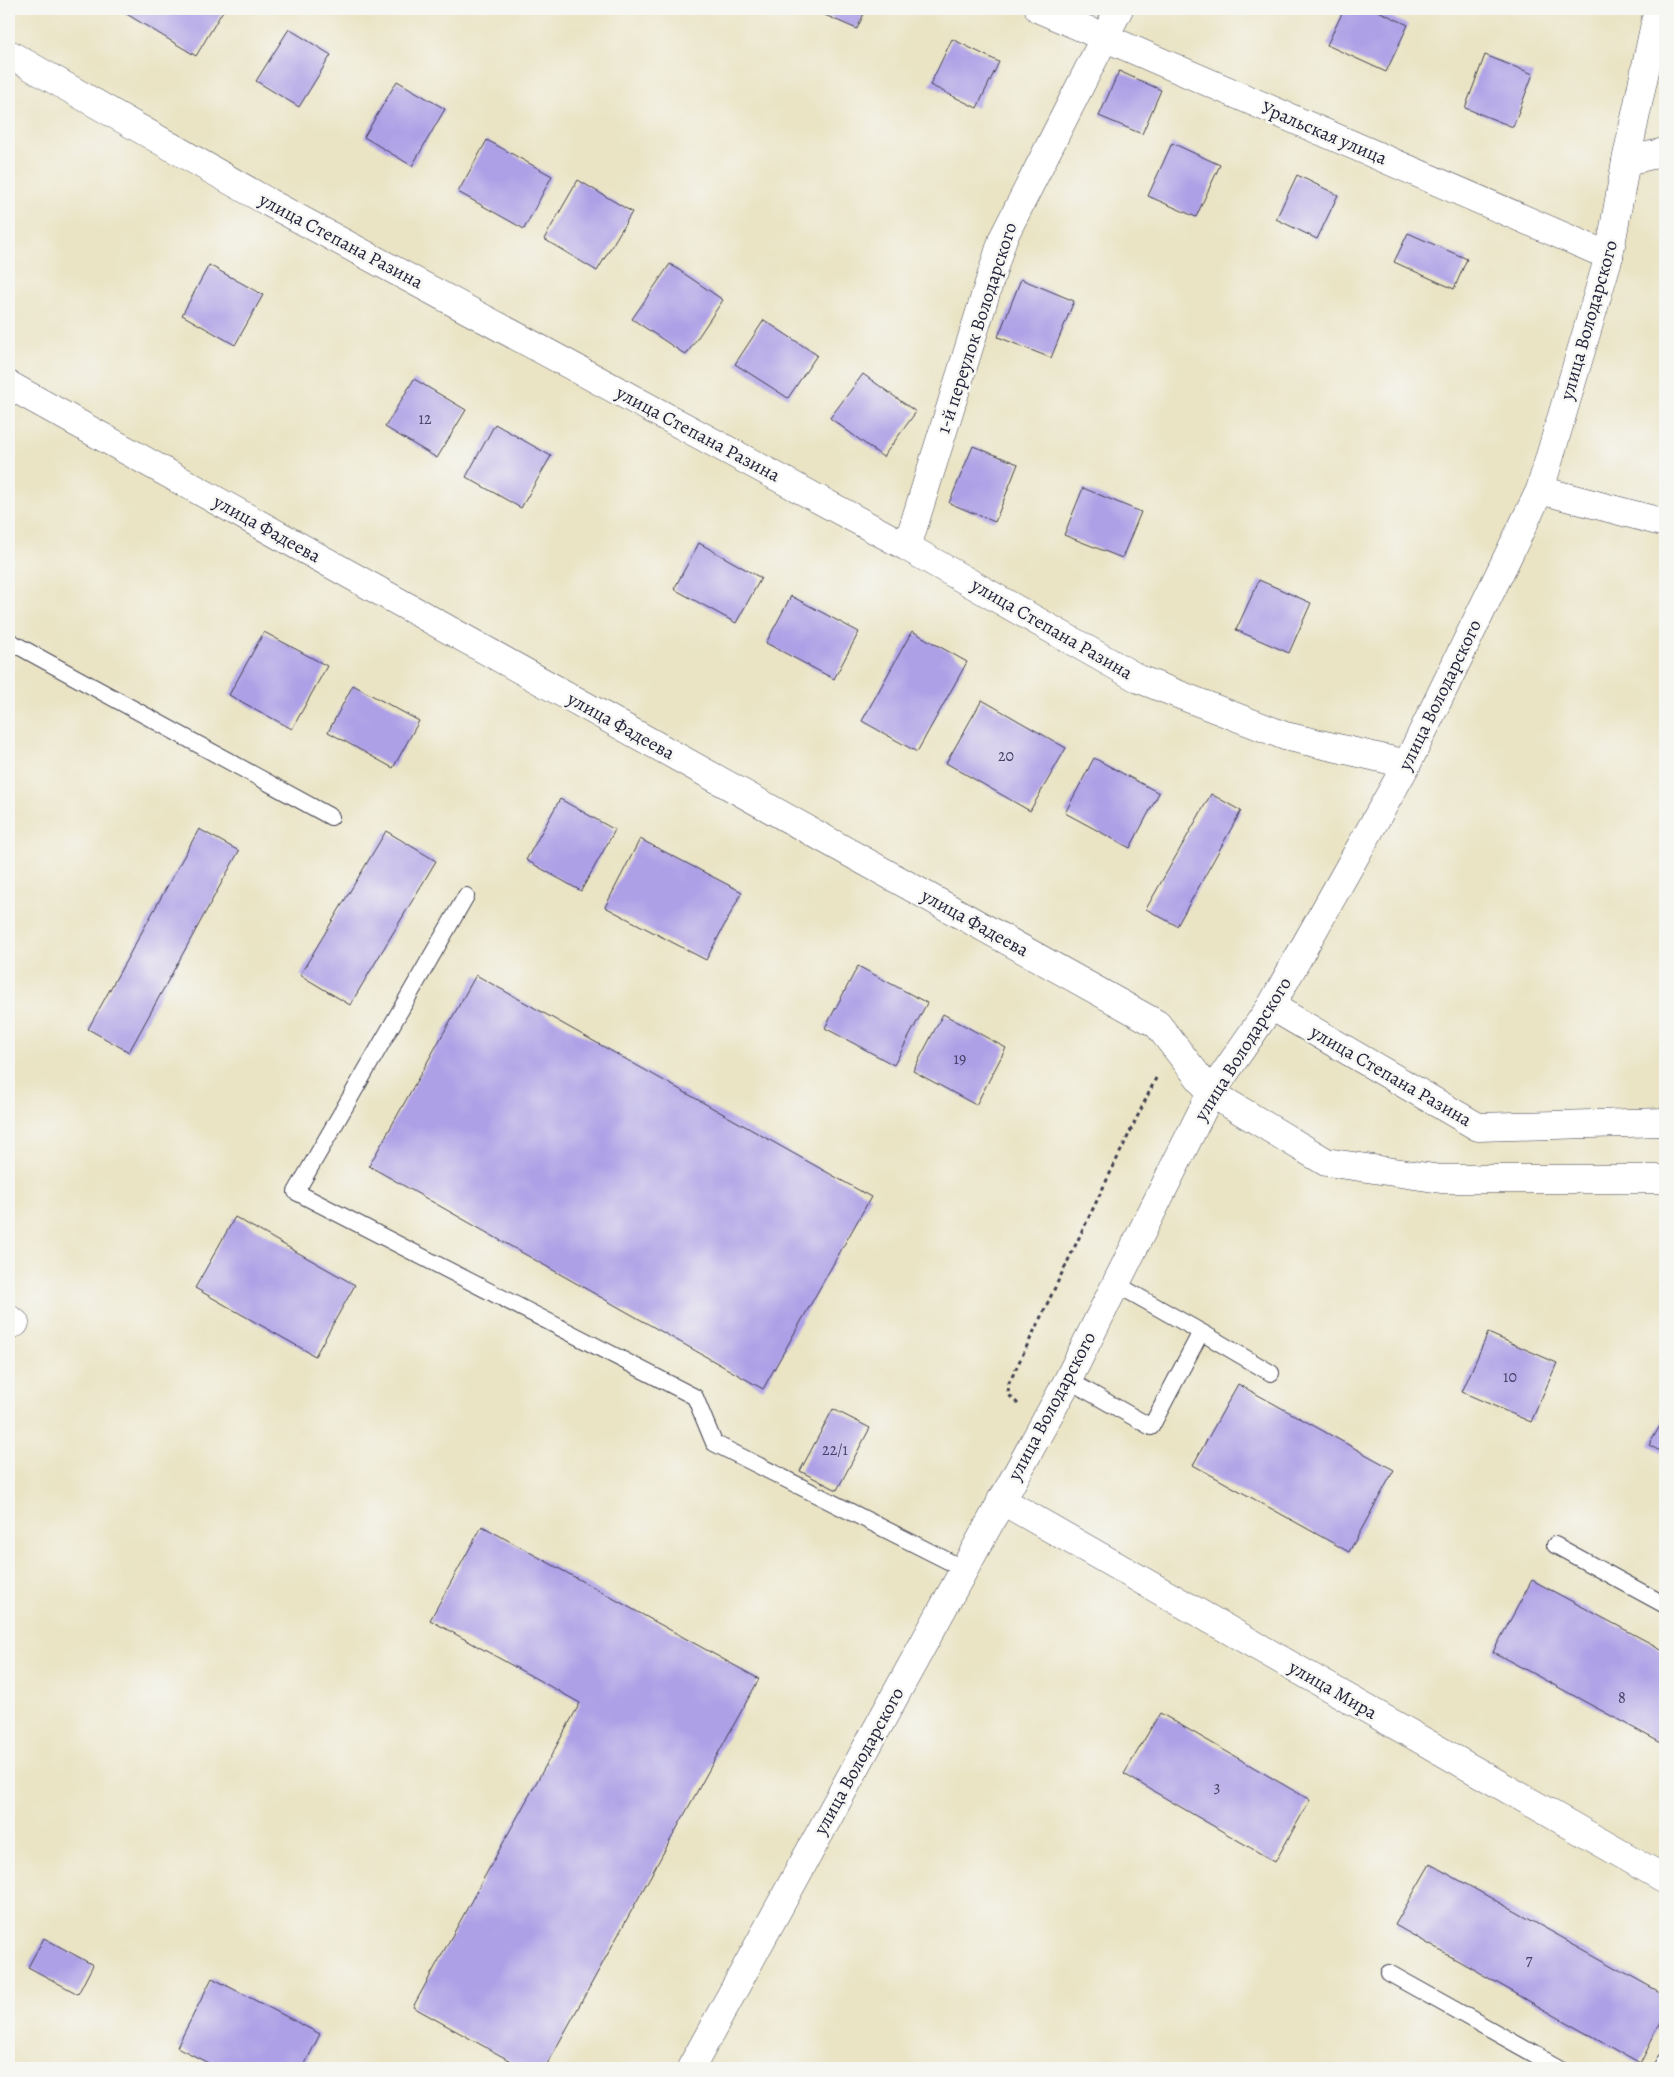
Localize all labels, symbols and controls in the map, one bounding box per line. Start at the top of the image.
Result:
street label: Уральская улица [1257,95,1391,171]
street label: улица Степана Разина [254,186,428,295]
street label: 1-й переулок Володарского [931,219,1023,437]
street label: улица Володарского [1553,237,1624,404]
street label: улица Степана Разина [611,379,785,488]
house number: 12 [418,408,432,430]
street label: улица Фадеева [208,488,325,569]
street label: улица Степана Разина [966,572,1138,686]
street label: улица Володарского [1392,615,1488,776]
street label: улица Фадеева [562,685,679,766]
house number: 20 [998,745,1014,767]
street label: улица Фадеева [916,882,1033,963]
street label: улица Володарского [1188,972,1298,1127]
street label: улица Степана Разина [1305,1019,1477,1133]
house number: 19 [954,1048,966,1070]
street label: улица Володарского [1001,1327,1102,1486]
house number: 10 [1503,1366,1517,1388]
house number: 22/1 [822,1439,848,1461]
street label: улица Мира [1283,1654,1382,1726]
street label: улица Володарского [807,1683,910,1840]
house number: 8 [1618,1687,1626,1709]
house number: 3 [1214,1776,1220,1798]
house number: 7 [1526,1949,1533,1971]

